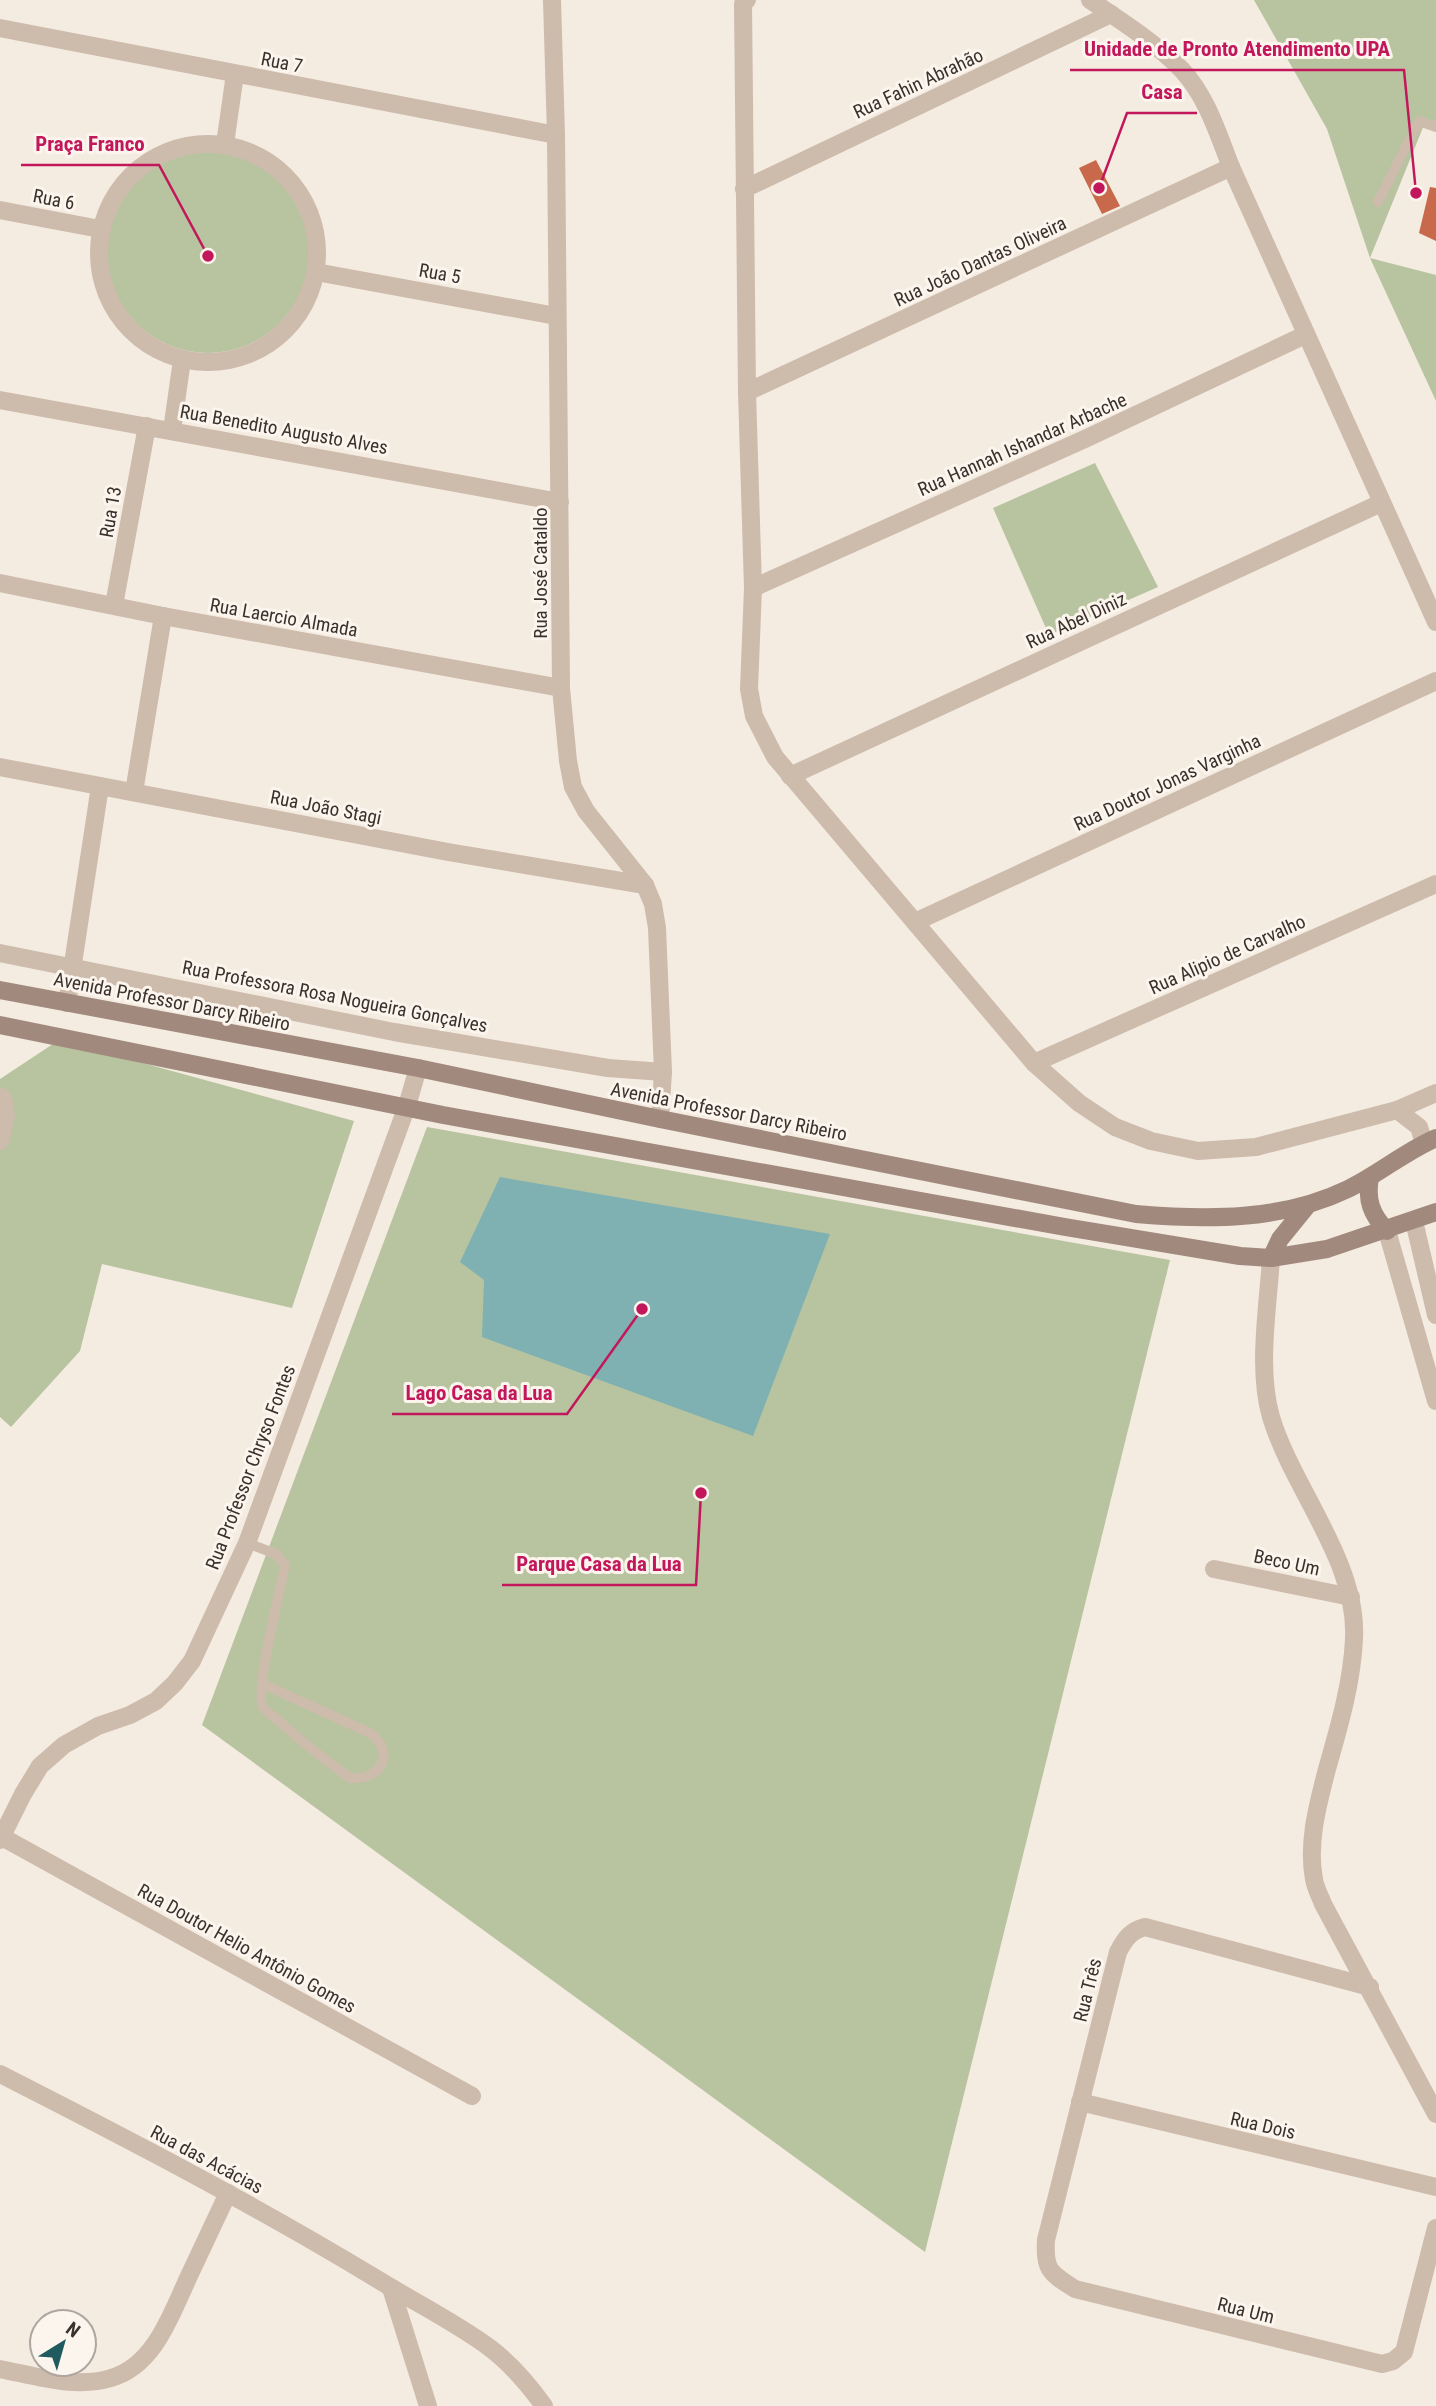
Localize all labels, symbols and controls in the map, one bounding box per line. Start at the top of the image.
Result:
callout: Unidade de Pronto Atendimento UPA [1070,28,1404,70]
text: Unidade de Pronto Atendimento UPA [1084,37,1391,61]
street label: Rua Fahin Abrahão [850,43,987,124]
street label: Rua 7 [259,47,305,78]
callout: Casa [1127,71,1197,113]
text: Casa [1141,80,1183,104]
callout: Praça Franco [21,123,159,165]
text: Praça Franco [35,132,145,156]
street label: Rua 6 [31,184,77,215]
street label: Rua João Dantas Oliveira [890,211,1070,311]
street label: Rua 5 [417,259,463,288]
street label: Rua Hannah Ishandar Arbache [914,388,1130,501]
street label: Rua Benedito Augusto Alves [178,400,390,459]
street label: Rua 13 [95,485,126,539]
street label: Rua José Cataldo [529,507,552,639]
street label: Rua Abel Diniz [1023,587,1130,654]
street label: Rua Laercio Almada [208,593,360,642]
street label: Rua Doutor Jonas Varginha [1070,729,1264,836]
street label: Rua João Stagi [268,785,383,830]
street label: Rua Alipio de Carvalho [1145,910,1309,999]
street label: Rua Professora Rosa Nogueira Gonçalves [180,956,489,1037]
street label: Avenida Professor Darcy Ribeiro [52,967,292,1036]
street label: Avenida Professor Darcy Ribeiro [609,1077,849,1146]
street label: Rua Professor Chryso Fontes [201,1362,300,1573]
callout: Lago Casa da Lua [392,1372,567,1414]
text: Lago Casa da Lua [405,1381,553,1405]
callout: Parque Casa da Lua [502,1543,696,1585]
street label: Beco Um [1252,1544,1322,1581]
text: Parque Casa da Lua [516,1552,682,1576]
street label: Rua Doutor Helio Antônio Gomes [134,1879,360,2018]
street label: Rua Três [1068,1956,1106,2024]
street label: Rua Dois [1228,2107,1298,2144]
street label: Rua das Acácias [147,2120,267,2199]
street label: Rua Um [1215,2292,1277,2329]
north arrow [28,2308,98,2378]
text: N [61,2317,84,2343]

